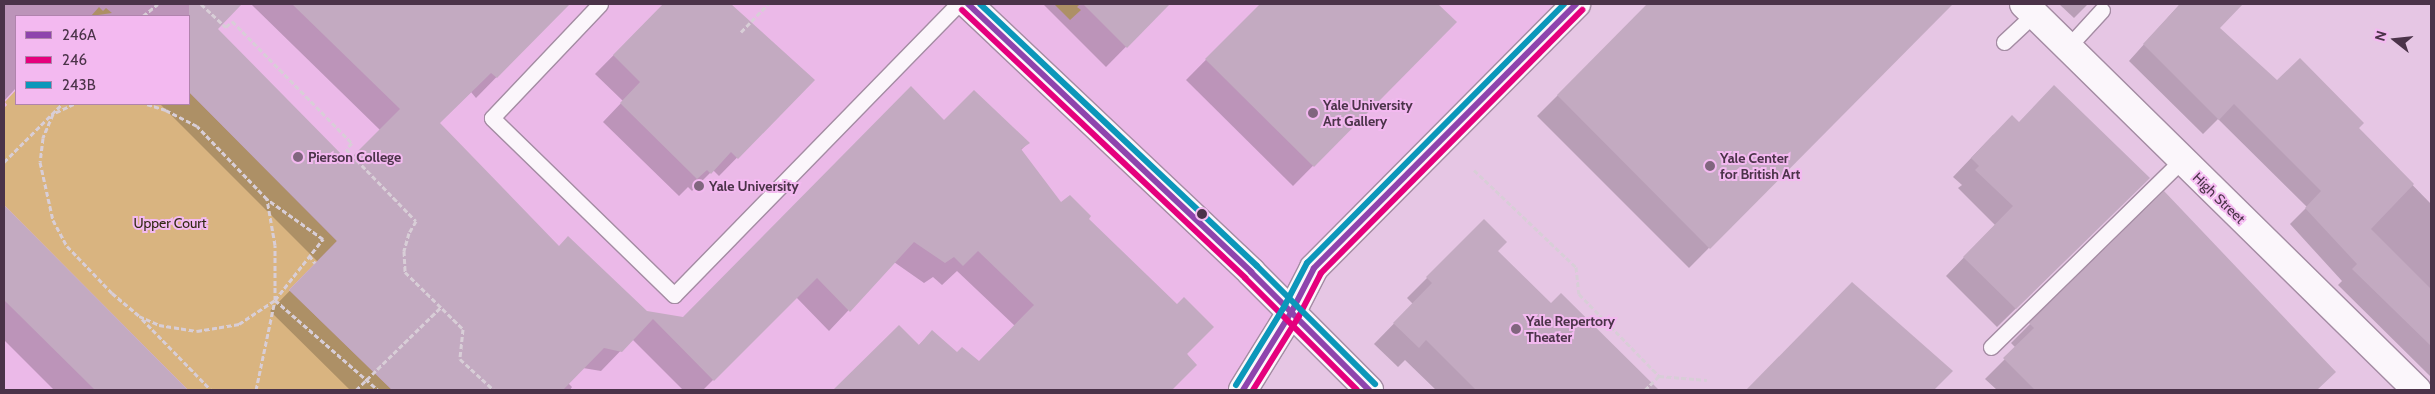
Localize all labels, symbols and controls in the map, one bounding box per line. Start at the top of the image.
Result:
legend [15,15,190,105]
north arrow [2370,15,2420,65]
text: 246A [62,26,96,44]
text: N [2371,29,2391,43]
text: 246 [62,51,87,69]
text: 243B [62,76,96,94]
place label: Yale University Art Gallery [1323,97,1413,130]
marker: Yale University Art Gallery [1307,107,1319,119]
place label: Pierson College [308,149,401,165]
place label: Yale Center for British Art [1720,150,1800,182]
marker: Pierson College [292,151,304,163]
marker: Yale Center for British Art [1704,160,1716,172]
street label: High Street [2189,169,2249,227]
place label: Yale University [709,178,799,194]
marker: Yale University [693,180,705,192]
unlabelled marker [1197,209,1207,219]
park label: Upper Court [134,215,206,231]
place label: Yale Repertory Theater [1526,313,1615,346]
marker: Yale Repertory Theater [1510,323,1522,335]

